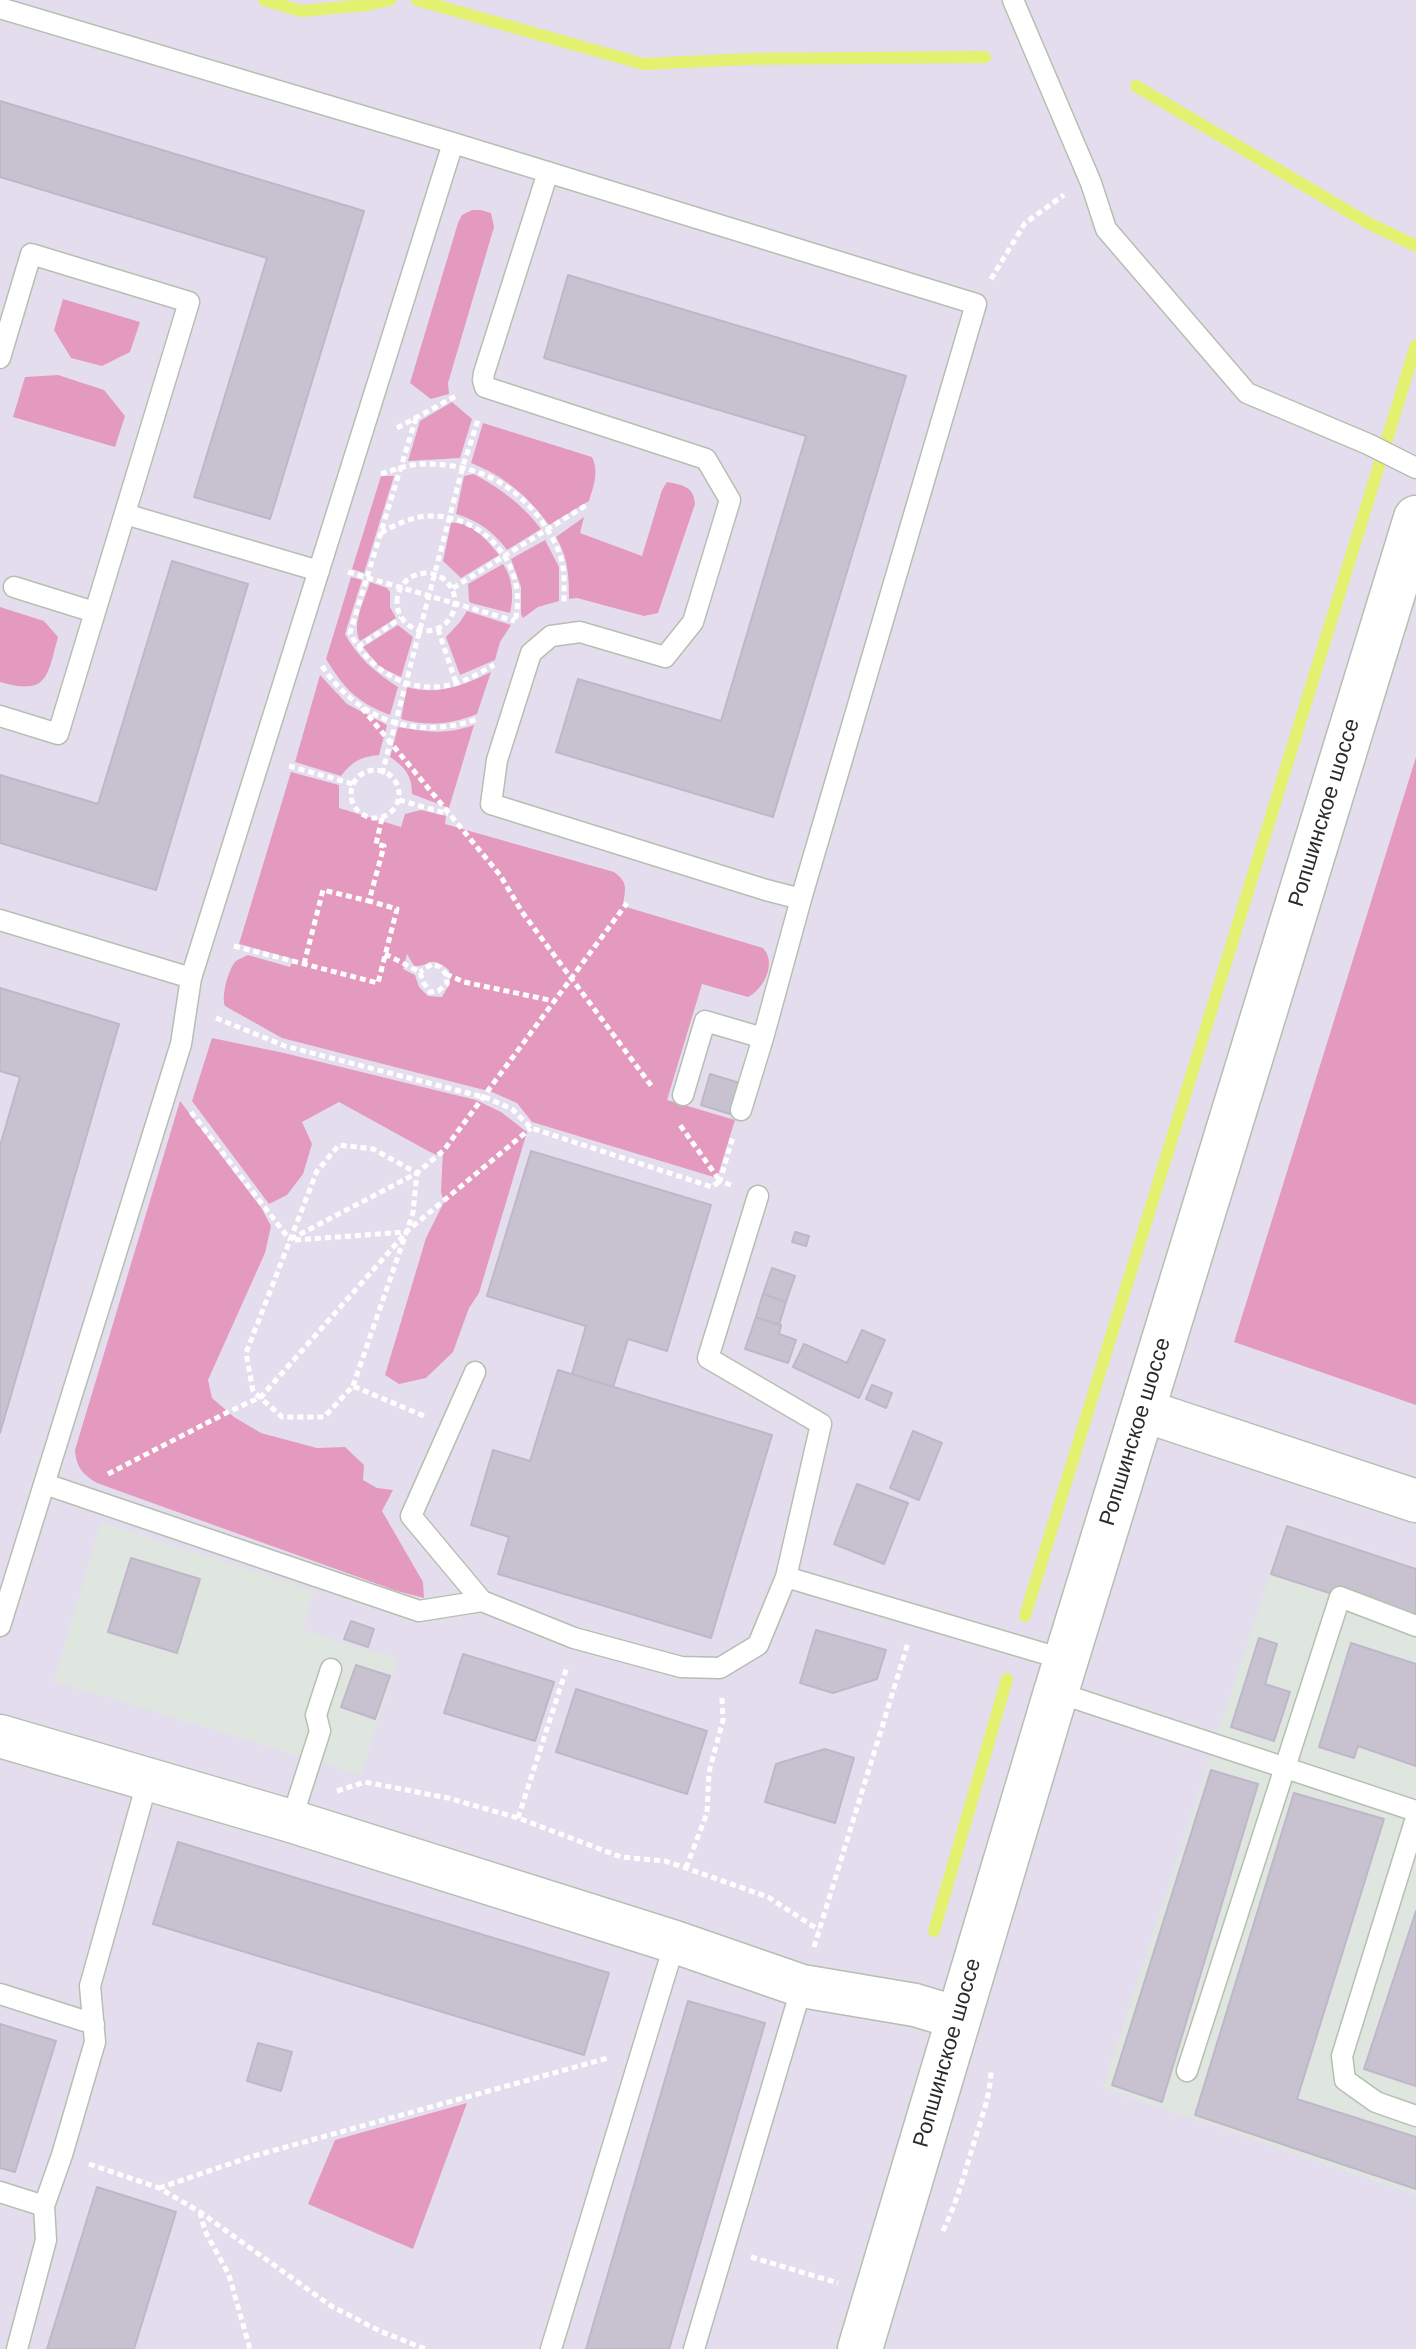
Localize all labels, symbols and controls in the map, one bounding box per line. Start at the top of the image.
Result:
street label: Ропшинское шоссе [1284,716,1366,910]
street label: Ропшинское шоссе [1095,1335,1177,1529]
street label: Ропшинское шоссе [908,1956,988,2150]

